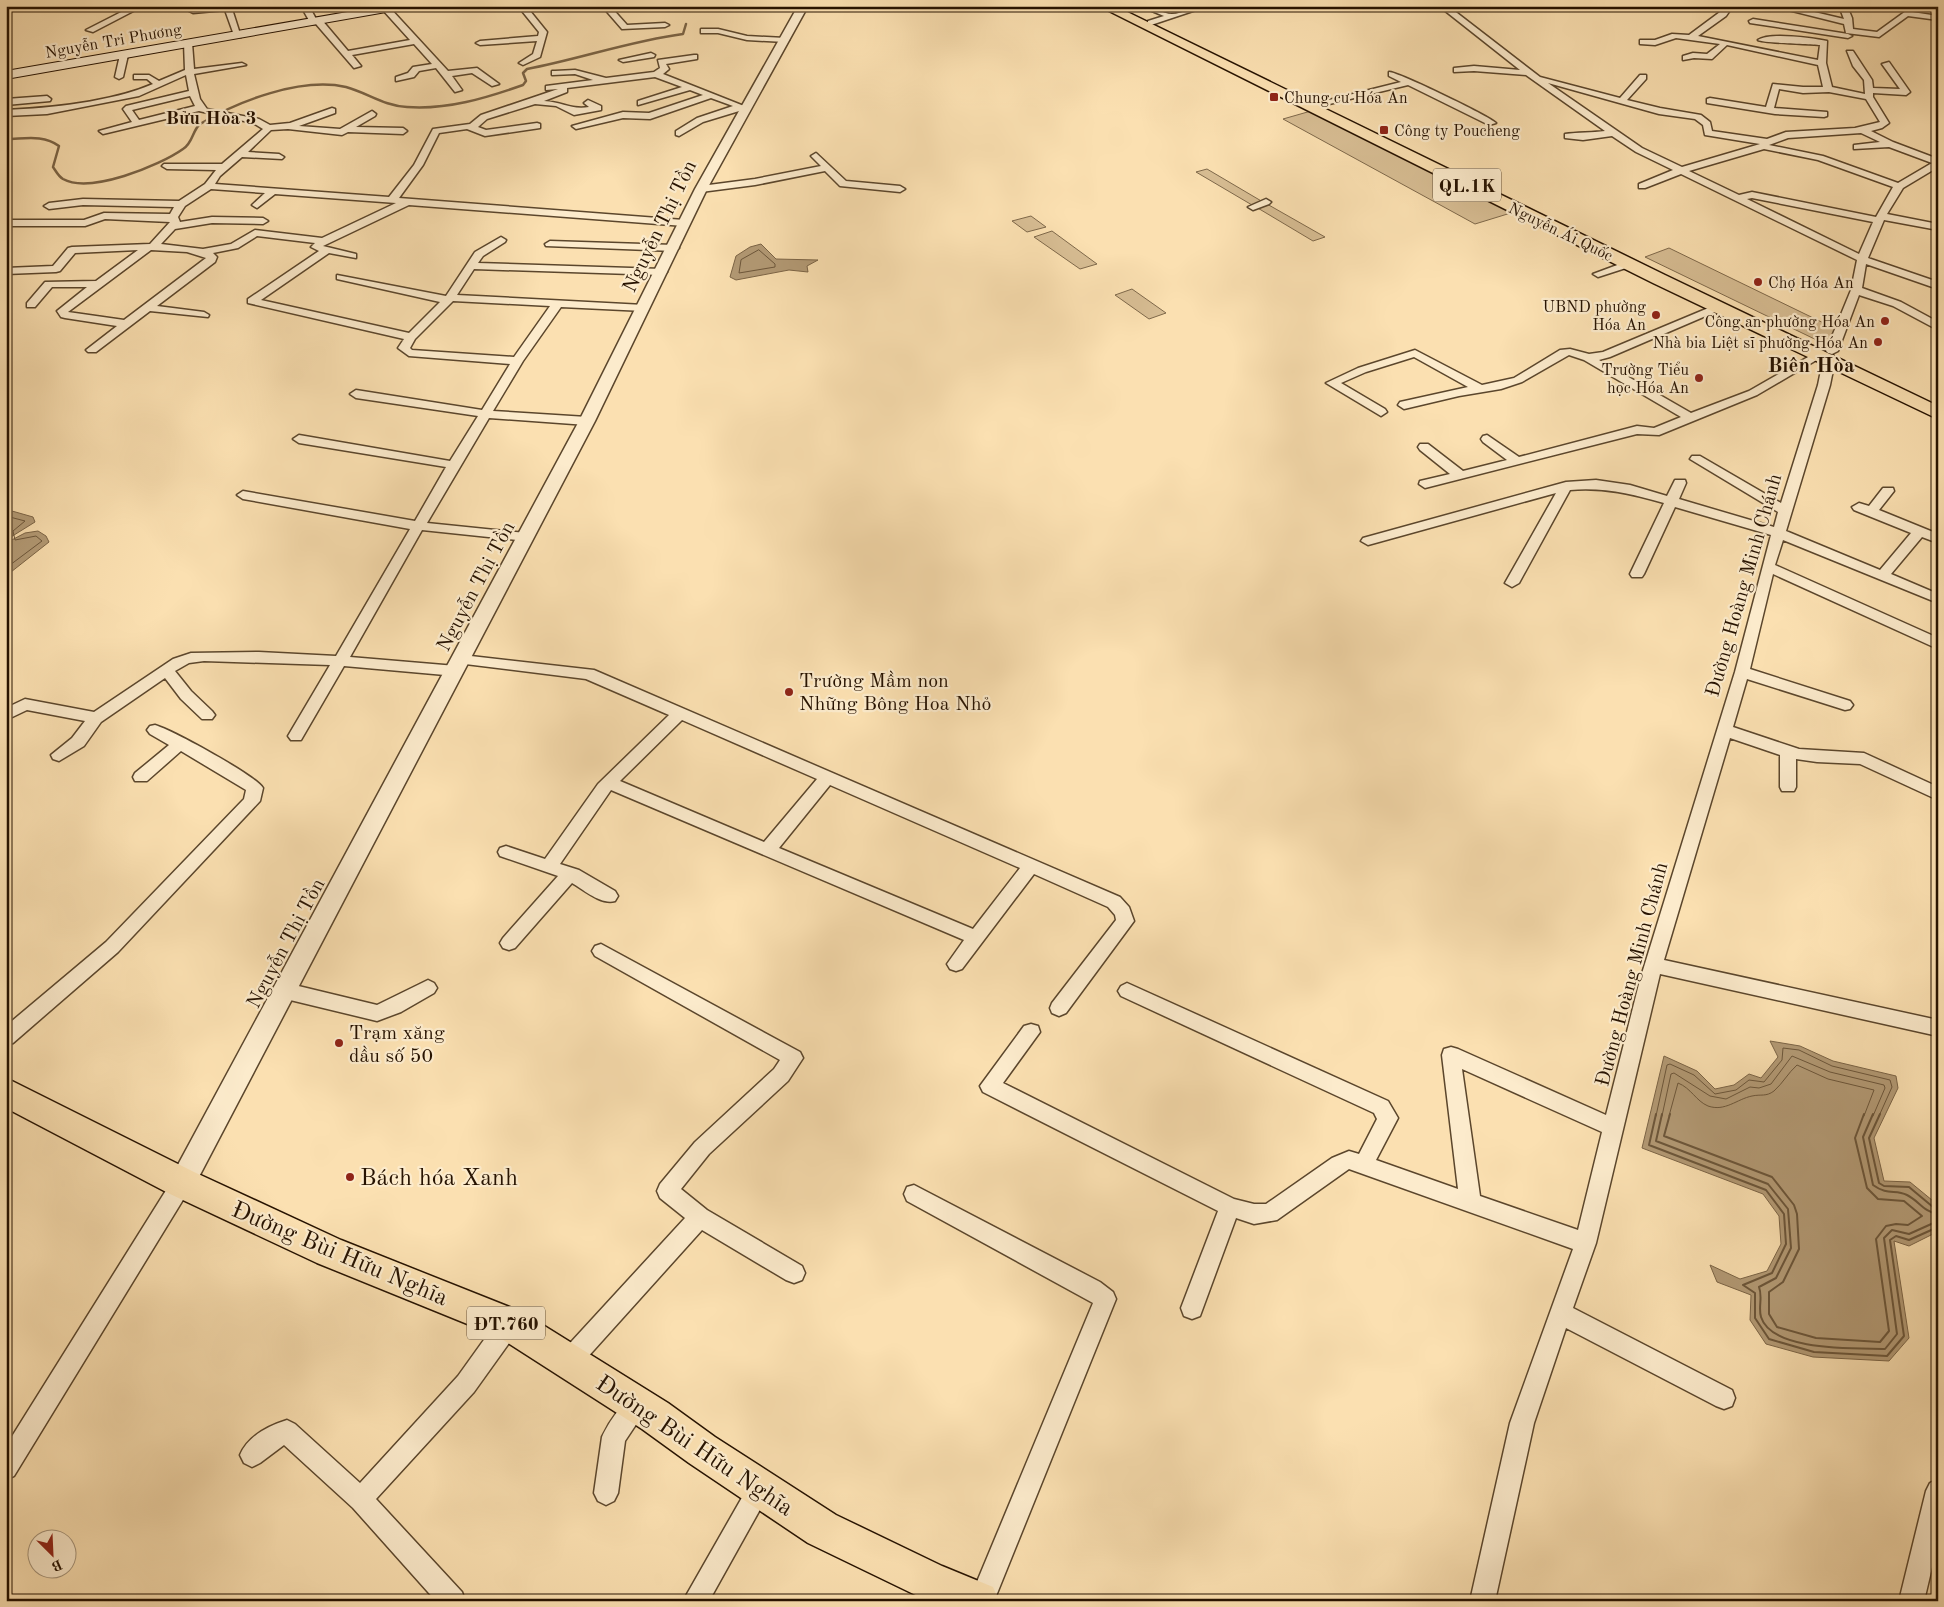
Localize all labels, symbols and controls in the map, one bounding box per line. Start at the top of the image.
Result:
street label: Nguyễn Tri Phương [43,19,183,62]
marker: Chung cư Hóa An [1268,91,1280,103]
place label: Chung cư Hóa An [1284,91,1408,107]
district label: Bửu Hòa 3 [166,110,256,129]
marker: Công ty Poucheng [1378,124,1390,136]
place label: Công ty Poucheng [1394,124,1520,140]
street label: Nguyễn Thị Tồn [618,157,701,296]
road number: QL.1K [1433,168,1501,202]
street label: Nguyễn Ái Quốc [1505,197,1617,265]
marker: Chợ Hóa An [1752,276,1764,288]
place label: Chợ Hóa An [1768,276,1854,292]
place label: UBND phường Hóa An [1542,300,1646,334]
marker: UBND phường Hóa An [1650,309,1662,321]
place label: Công an phường Hóa An [1705,315,1875,331]
marker: Công an phường Hóa An [1879,315,1891,327]
place label: Nhà bia Liệt sĩ phường Hóa An [1652,336,1868,352]
marker: Nhà bia Liệt sĩ phường Hóa An [1872,336,1884,348]
district label: Biên Hòa [1767,356,1855,377]
place label: Trường Tiểu học Hóa An [1601,361,1689,397]
marker: Trường Tiểu học Hóa An [1693,372,1705,384]
street label: Đường Hoàng Minh Chánh [1703,472,1786,699]
street label: Nguyễn Thị Tồn [432,518,519,655]
place label: Trường Mầm non Những Bông Hoa Nhỏ [799,670,991,715]
marker: Trường Mầm non Những Bông Hoa Nhỏ [783,686,795,698]
street label: Đường Hoàng Minh Chánh [1593,860,1673,1089]
street label: Nguyễn Thị Tồn [242,875,329,1012]
place label: Trạm xăng dầu số 50 [349,1024,445,1067]
marker: Trạm xăng dầu số 50 [333,1037,345,1049]
place label: Bách hóa Xanh [360,1167,518,1191]
marker: Bách hóa Xanh [344,1171,356,1183]
street label: Đường Bùi Hữu Nghĩa [228,1198,451,1311]
road number: ĐT.760 [467,1306,545,1340]
street label: Đường Bùi Hữu Nghĩa [591,1372,797,1522]
north arrow [28,1530,78,1580]
text: B [49,1557,64,1573]

